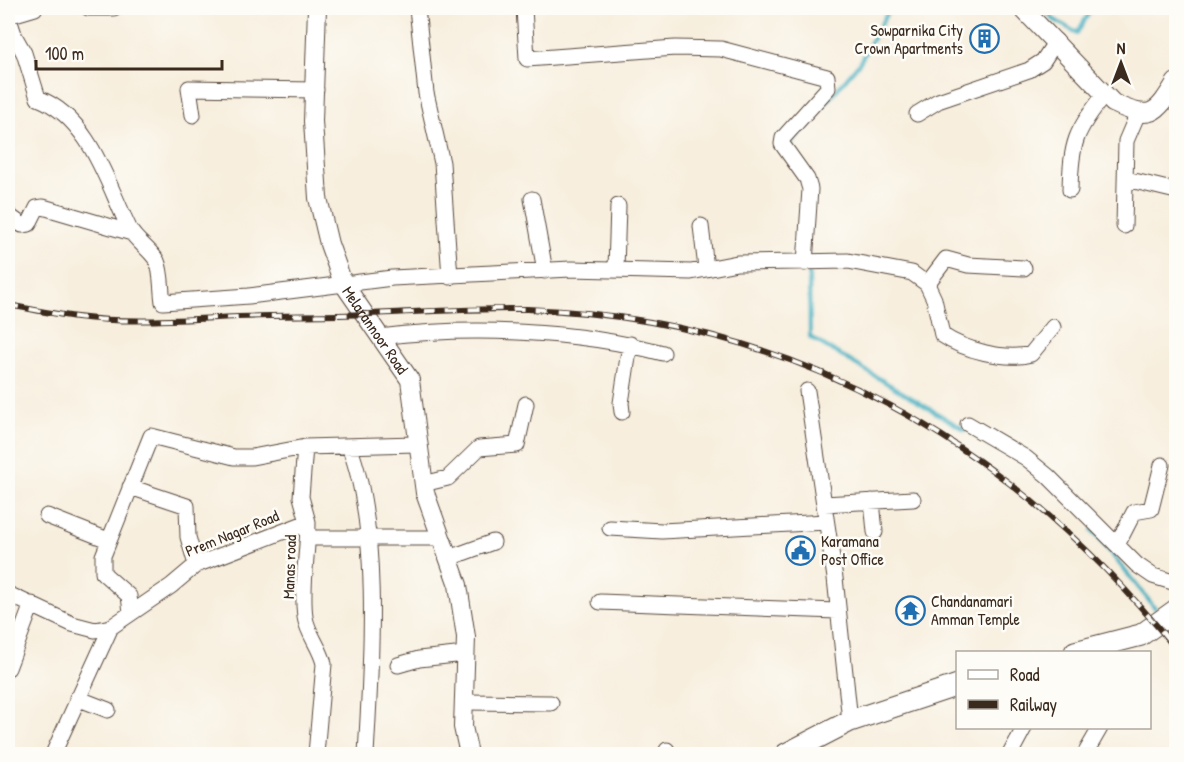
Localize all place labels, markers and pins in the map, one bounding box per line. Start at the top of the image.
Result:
place label: Sowparnika City Crown Apartments [855,19,963,59]
building icon: Sowparnika City Crown Apartments [968,23,1000,55]
place label: Karamana Post Office [821,530,885,570]
public building icon: Karamana Post Office [784,534,816,566]
place label: Chandanamari Amman Temple [931,590,1021,630]
temple icon: Chandanamari Amman Temple [894,594,926,626]

